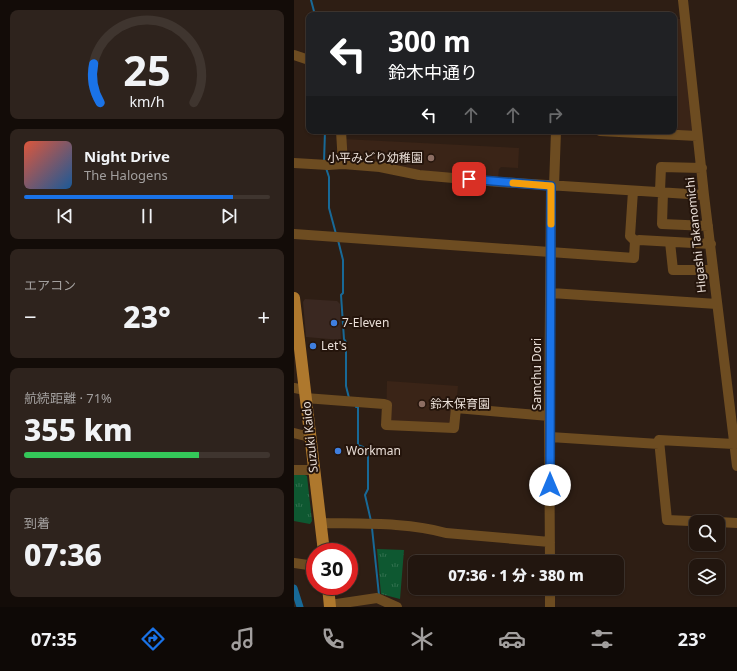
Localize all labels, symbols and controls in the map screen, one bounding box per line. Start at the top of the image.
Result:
text: 300 m [388,22,471,60]
icon: left [322,28,374,80]
text: 25 [123,42,171,98]
text: 鈴木中通り [388,60,478,84]
text: km/h [129,91,165,110]
icon: left [418,104,440,126]
icon: ahead [460,104,482,126]
icon: ahead [502,104,524,126]
icon: right [544,104,566,126]
text: Night Drive [84,146,170,166]
place label: 小平みどり幼稚園 [327,149,423,166]
marker: 小平みどり幼稚園 [426,153,436,163]
pin [452,162,486,196]
text: The Halogens [84,166,168,184]
icon: arrive [458,168,480,190]
street label: Higashi Takanomichi [681,176,710,294]
icon: previous [54,205,76,227]
icon: pause [136,205,158,227]
icon: next [218,205,240,227]
text: エアコン [24,276,76,294]
text: 23° [123,296,171,337]
text: − [24,301,37,331]
text: + [257,301,270,331]
place label: 7-Eleven [342,314,389,331]
marker: 7-Eleven [329,318,339,328]
place label: Let's [321,337,347,354]
street label: Samchu Dori [528,338,545,410]
marker: Let's [308,341,318,351]
text: 航続距離 · 71% [24,389,112,407]
place label: 鈴木保育園 [430,395,490,412]
marker: 鈴木保育園 [417,399,427,409]
street label: Suzuki Kaido [297,401,322,474]
text: 355 km [24,409,133,450]
place label: Workman [346,442,401,459]
marker: Workman [333,446,343,456]
position arrow [529,464,571,506]
text: 到着 [24,514,50,532]
map controls [689,515,725,595]
button: search [689,515,725,551]
text: 07:36 [24,534,102,575]
speed limit sign: 30 [306,543,358,595]
button: layers [689,559,725,595]
text: 07:36 · 1 分 · 380 m [448,565,584,585]
icon: directions [139,625,167,653]
icon: music [229,625,257,653]
icon: phone [319,625,347,653]
icon: climate [408,625,436,653]
icon: car [498,625,526,653]
icon: filters [588,625,616,653]
text: 07:35 [31,627,77,651]
text: 23° [678,627,706,651]

